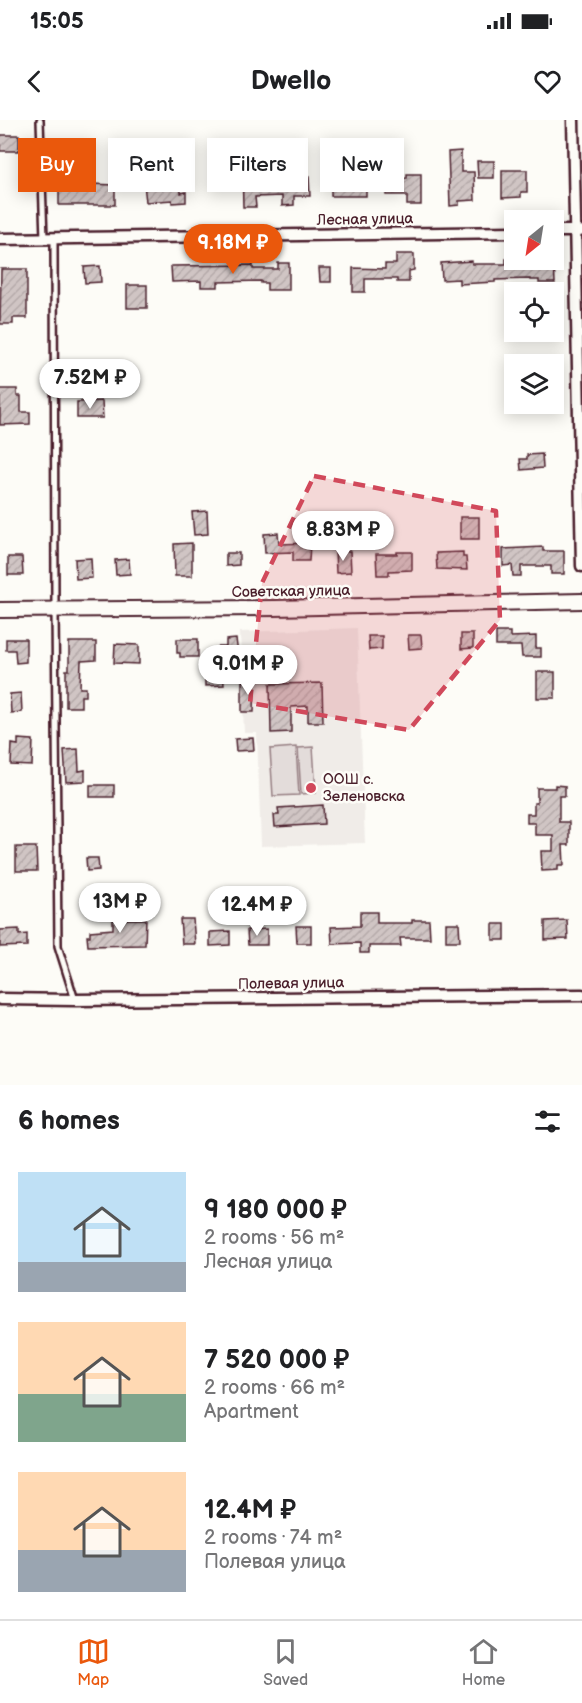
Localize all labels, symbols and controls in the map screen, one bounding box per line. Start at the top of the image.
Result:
text: 15:05 [30,8,84,35]
icon: back [18,65,51,98]
text: Dwello [251,65,331,97]
icon: heart [531,65,564,98]
chip: Buy [18,138,96,192]
chip: Rent [108,138,195,192]
chip: Filters [207,138,308,192]
chip: New [320,138,404,192]
street label: Лесная улица [316,209,414,230]
north arrow [504,210,564,270]
map controls [504,210,564,414]
pin: 9.18M ₽ [178,224,288,275]
text: 9.18M ₽ [198,231,268,255]
button: locate [504,282,564,342]
button: layers [504,354,564,414]
pin: 7.52M ₽ [35,359,145,410]
text: 7.52M ₽ [53,366,127,390]
pin: 8.83M ₽ [288,511,398,562]
text: 8.83M ₽ [306,518,380,542]
street label: Советская улица [232,581,351,602]
pin: 9.01M ₽ [193,645,303,696]
text: 9.01M ₽ [212,652,284,676]
place label: ООШ с. Зеленовска [323,770,405,806]
marker: ООШ с. Зеленовска [304,781,318,795]
pin: 13M ₽ [78,883,162,934]
pin: 12.4M ₽ [202,886,312,937]
text: 13M ₽ [93,890,147,914]
text: 12.4M ₽ [222,893,292,917]
street label: Полевая улица [238,973,344,994]
icon: filters [531,1105,564,1138]
text: 6 homes [18,1106,120,1137]
text: 9 180 000 ₽ [204,1195,347,1226]
icon: home [66,1196,138,1268]
text: 2 rooms · 56 m² [204,1226,344,1250]
text: Лесная улица [204,1250,333,1274]
text: 7 520 000 ₽ [204,1345,349,1376]
icon: home [66,1346,138,1418]
text: 2 rooms · 66 m² [204,1376,345,1400]
text: Apartment [204,1400,299,1424]
text: 12.4M ₽ [204,1495,296,1526]
icon: home [66,1496,138,1568]
text: 2 rooms · 74 m² [204,1526,342,1550]
text: Полевая улица [204,1550,346,1574]
tab: Map [77,1635,110,1690]
tab: Saved [263,1635,308,1690]
tab: Home [462,1635,505,1690]

